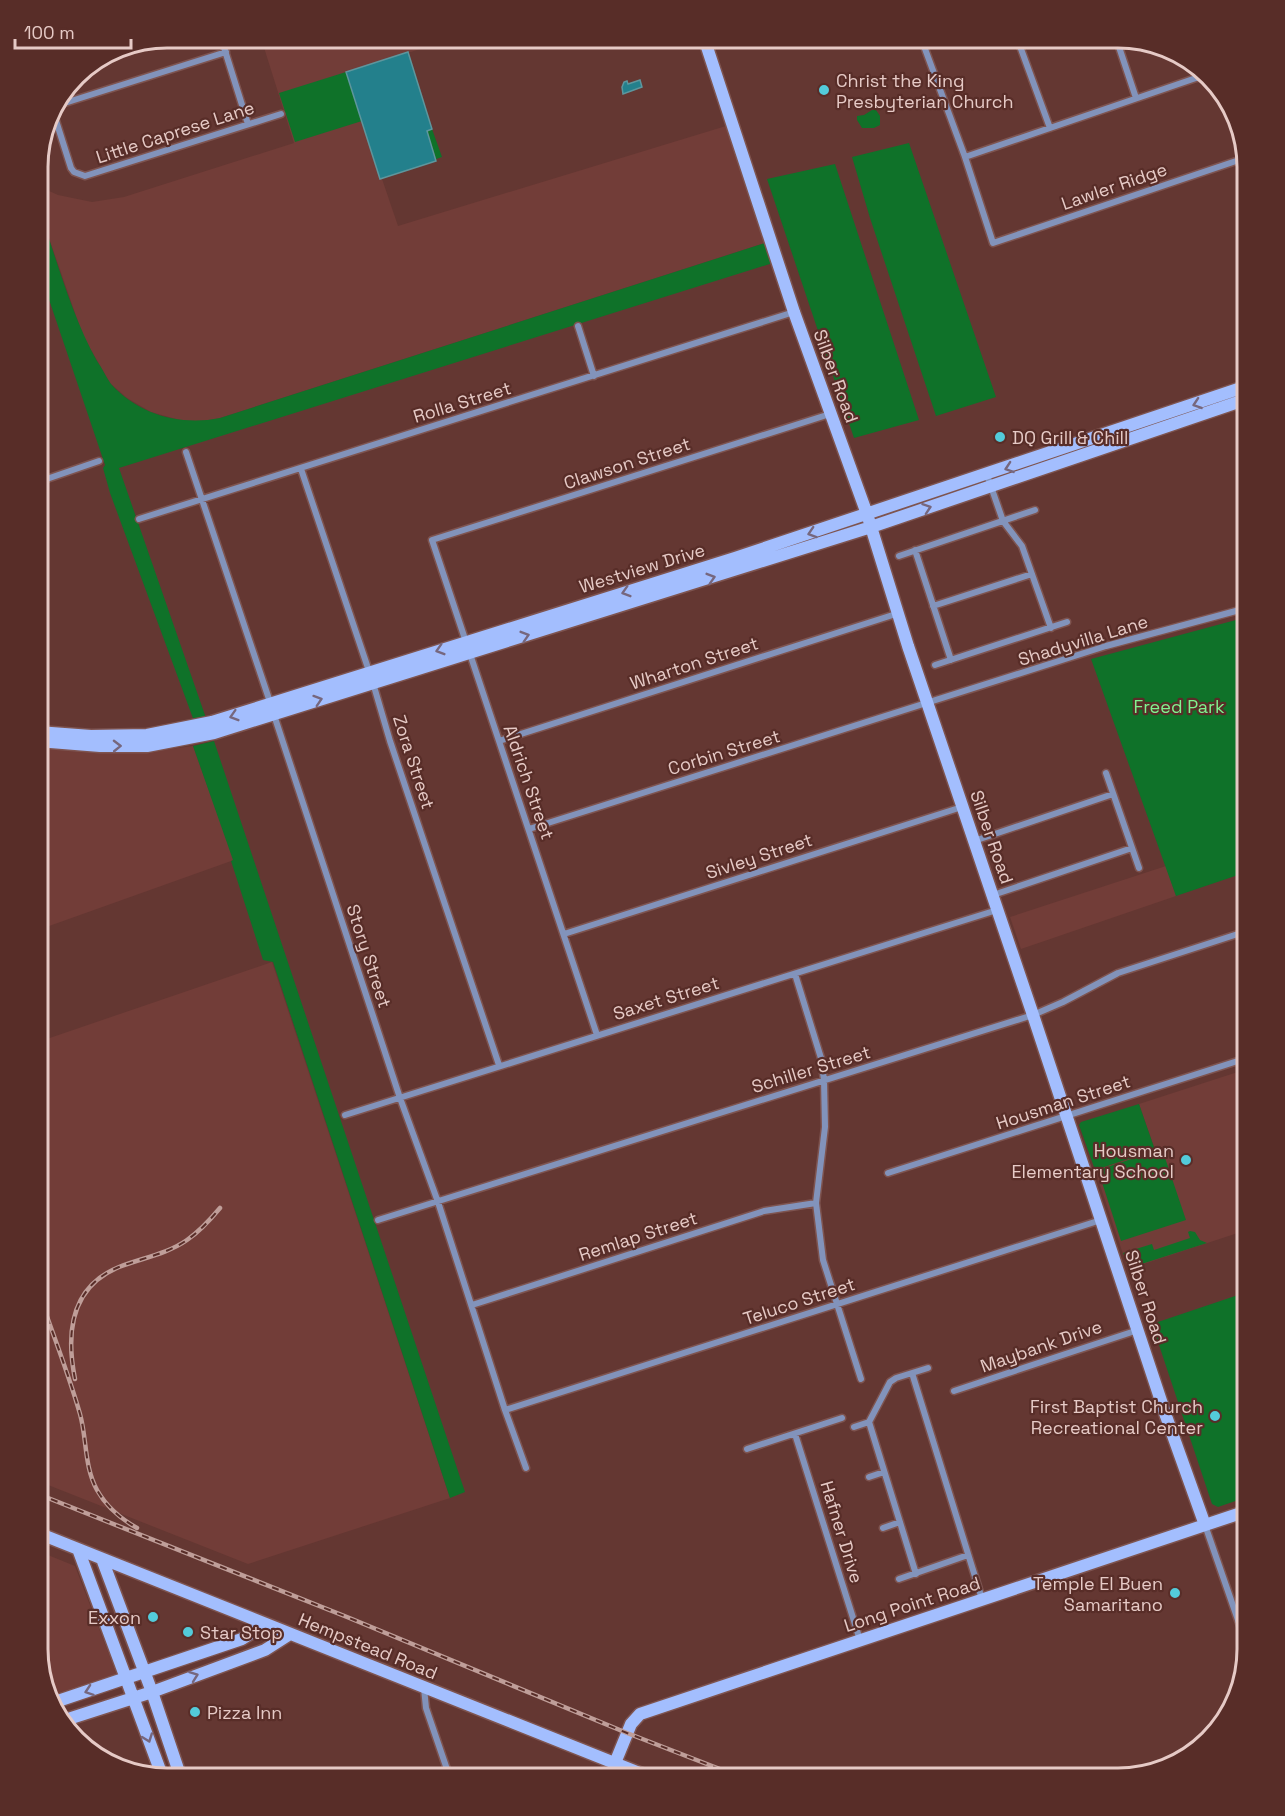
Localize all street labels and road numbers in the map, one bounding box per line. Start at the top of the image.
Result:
street label: Little Caprese Lane [93,96,257,168]
street label: Lawler Ridge [1058,157,1170,215]
street label: Silber Road [808,326,864,426]
street label: Rolla Street [410,376,514,428]
street label: Clawson Street [561,432,693,494]
street label: Westview Drive [576,538,708,598]
street label: Shadyvilla Lane [1015,609,1151,671]
street label: Wharton Street [627,631,761,695]
street label: Zora Street [388,712,440,812]
street label: Aldrich Street [499,722,559,842]
street label: Corbin Street [665,724,783,780]
street label: Silber Road [965,787,1019,887]
street label: Sivley Street [703,828,815,884]
street label: Story Street [341,901,397,1011]
street label: Saxet Street [610,971,722,1025]
street label: Schiller Street [749,1040,873,1098]
street label: Housman Street [993,1069,1133,1135]
street label: Remlap Street [576,1206,700,1266]
street label: Silber Road [1120,1247,1172,1347]
street label: Teluco Street [740,1272,858,1330]
street label: Maybank Drive [977,1314,1105,1378]
street label: Hafner Drive [816,1478,868,1586]
street label: Long Point Road [841,1571,983,1637]
street label: Hempstead Road [295,1608,441,1684]

